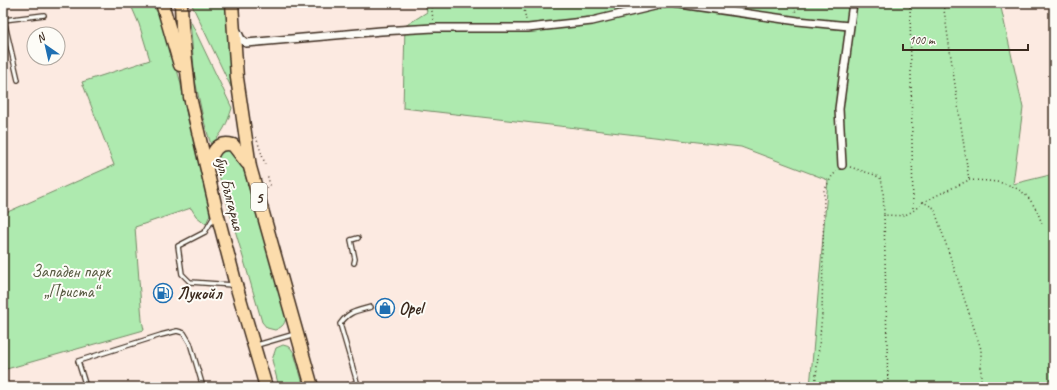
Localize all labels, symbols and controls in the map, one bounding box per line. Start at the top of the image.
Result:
north arrow [26,26,66,66]
scale bar [903,26,1028,52]
text: N [34,29,49,45]
text: 100 m [909,32,936,48]
street label: бул. България [210,154,249,233]
road number: 5 [251,183,267,211]
park label: Западен парк „Приста“ [32,261,112,302]
fuel station icon: Лукойл [152,282,174,304]
place label: Лукойл [177,283,223,304]
shop icon: Opel [374,297,396,319]
place label: Opel [399,298,426,319]

